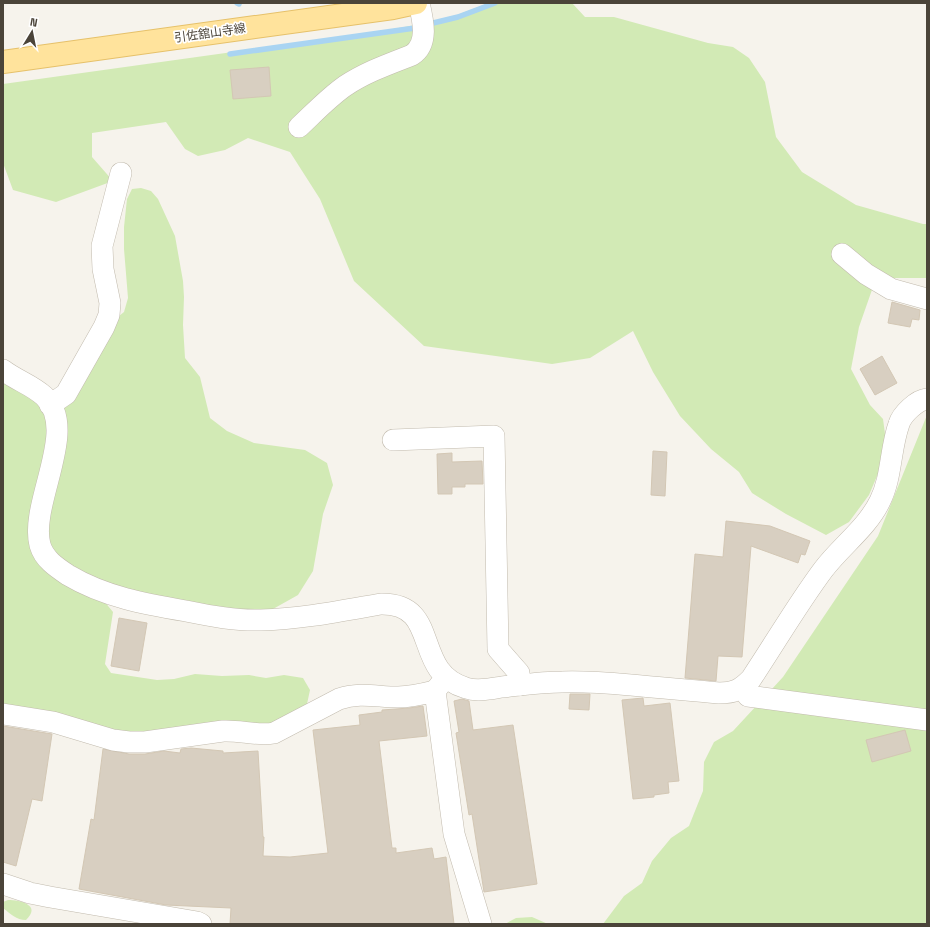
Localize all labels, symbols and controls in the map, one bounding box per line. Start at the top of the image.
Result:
north arrow [12,12,52,52]
text: N [29,15,39,30]
street label: 引佐舘山寺線 [173,20,247,46]

